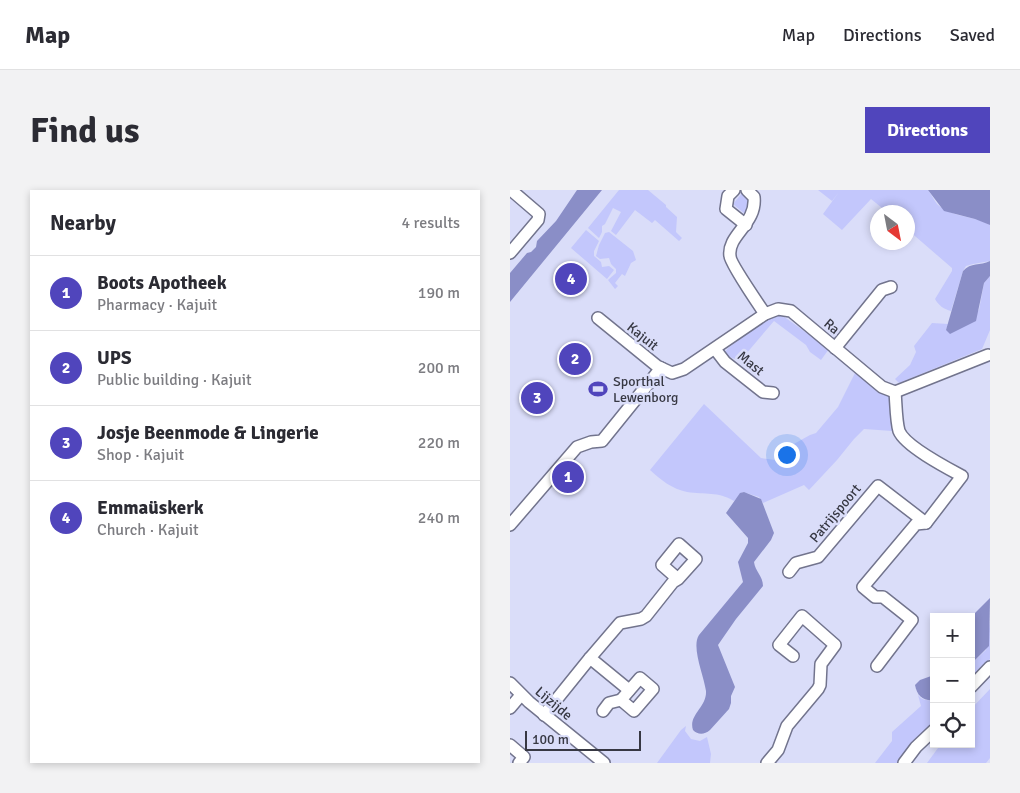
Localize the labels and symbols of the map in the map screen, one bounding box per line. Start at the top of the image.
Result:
north arrow [870,205,915,250]
pin: 4 [555,260,587,298]
street label: Ra [820,315,843,338]
street label: Kajuit [624,319,662,354]
pin: 2 [559,340,591,378]
street label: Mast [734,348,768,379]
place label: Sporthal Lewenborg [613,373,678,406]
sports icon: Sporthal Lewenborg [587,378,609,400]
pin: 3 [521,379,553,417]
your location [774,442,800,468]
pin: 1 [552,458,584,496]
street label: Patrijspoort [806,481,865,546]
street label: Lijzijde [532,683,576,724]
scale bar [525,728,641,751]

